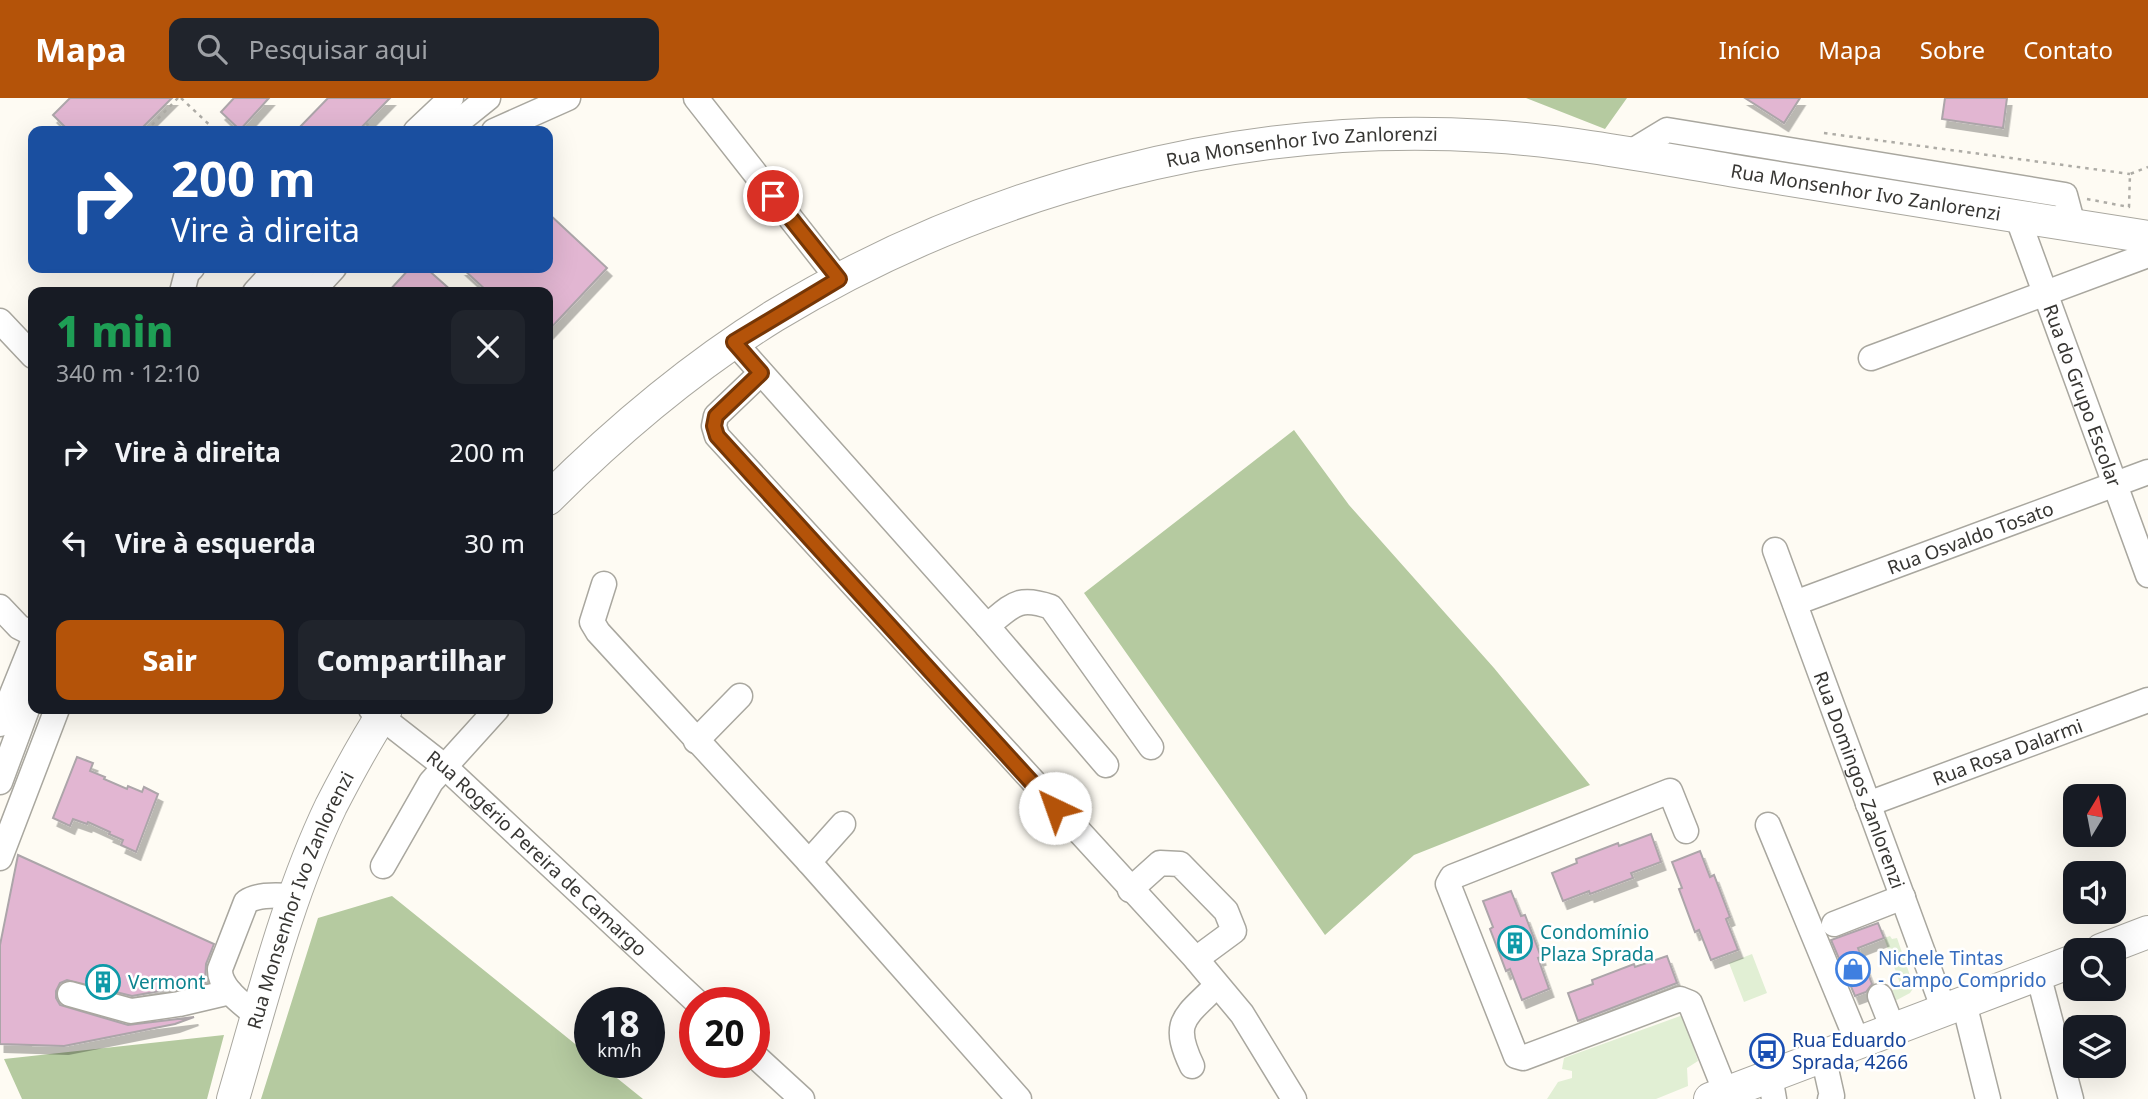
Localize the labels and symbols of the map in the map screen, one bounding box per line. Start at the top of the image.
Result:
street label: Rua Monsenhor Ivo Zanlorenzi [1164,121,1438,173]
street label: Rua Monsenhor Ivo Zanlorenzi [1729,157,2003,227]
pin [743,166,803,226]
street label: Rua do Grupo Escolar [2037,300,2128,491]
street label: Rua Osvaldo Tosato [1884,495,2057,581]
street label: Rua Domingos Zanlorenzi [1808,668,1911,892]
street label: Rua Rosa Dalarmi [1929,712,2086,792]
street label: Rua Rogério Pereira de Camargo [421,744,653,962]
street label: Rua Monsenhor Ivo Zanlorenzi [241,767,360,1032]
position arrow [1018,771,1092,845]
north arrow [2063,784,2126,847]
place label: Condomínio Plaza Sprada [1540,919,1654,967]
building icon: Condomínio Plaza Sprada [1496,924,1534,962]
place label: Nichele Tintas - Campo Comprido [1878,945,2047,993]
shop icon: Nichele Tintas - Campo Comprido [1834,950,1872,988]
building icon: Vermont [84,963,122,1001]
place label: Vermont [128,969,206,995]
speed limit sign: 20 [679,987,770,1078]
place label: Rua Eduardo Sprada, 4266 [1792,1027,1908,1075]
bus stop icon: Rua Eduardo Sprada, 4266 [1748,1032,1786,1070]

